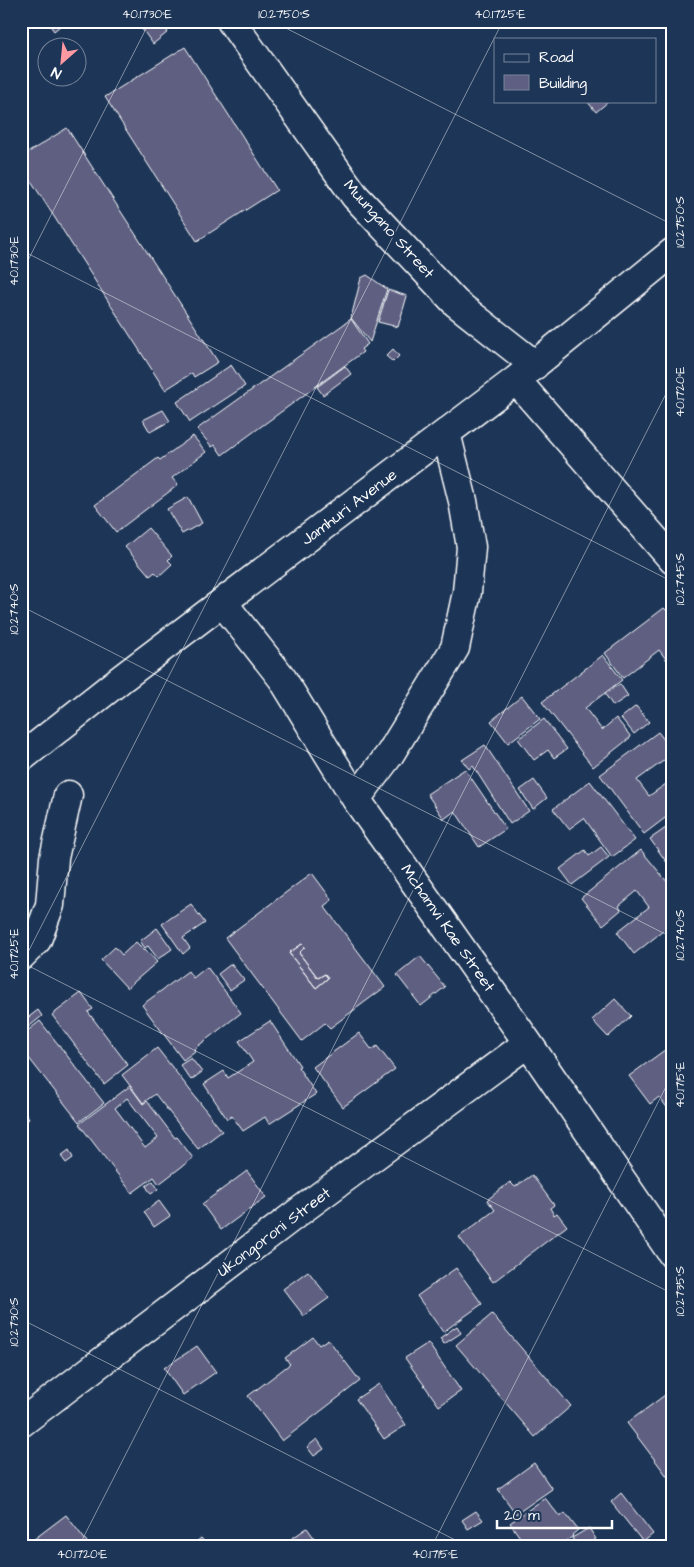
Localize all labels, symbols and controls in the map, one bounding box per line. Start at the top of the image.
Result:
text: 40.1730°E [122,6,172,23]
text: 10.2750°S [258,6,310,23]
text: 40.1725°E [474,6,526,23]
north arrow [38,38,88,88]
legend [494,38,656,102]
text: Road [539,47,574,68]
text: N [48,62,65,84]
text: Building [539,73,587,95]
street label: Muungano Street [338,175,440,284]
text: 10.2750°S [672,196,689,248]
text: 40.1730°E [6,236,23,286]
text: 40.1720°E [672,367,689,417]
street label: Jamhuri Avenue [297,463,402,550]
text: 10.2745°S [672,553,689,605]
text: 10.2740°S [6,583,23,635]
street label: Mchamvi Kae Street [396,860,501,997]
text: 10.2740°S [672,909,689,961]
text: 40.1725°E [6,928,23,980]
text: 40.1715°E [672,1062,689,1108]
street label: Ukongoroni Street [213,1182,336,1283]
text: 10.2735°S [672,1266,689,1316]
text: 10.2730°S [6,1297,23,1347]
scale bar [497,1497,612,1529]
text: 20 m [504,1505,540,1526]
text: 40.1720°E [57,1546,107,1563]
text: 40.1715°E [412,1546,458,1563]

